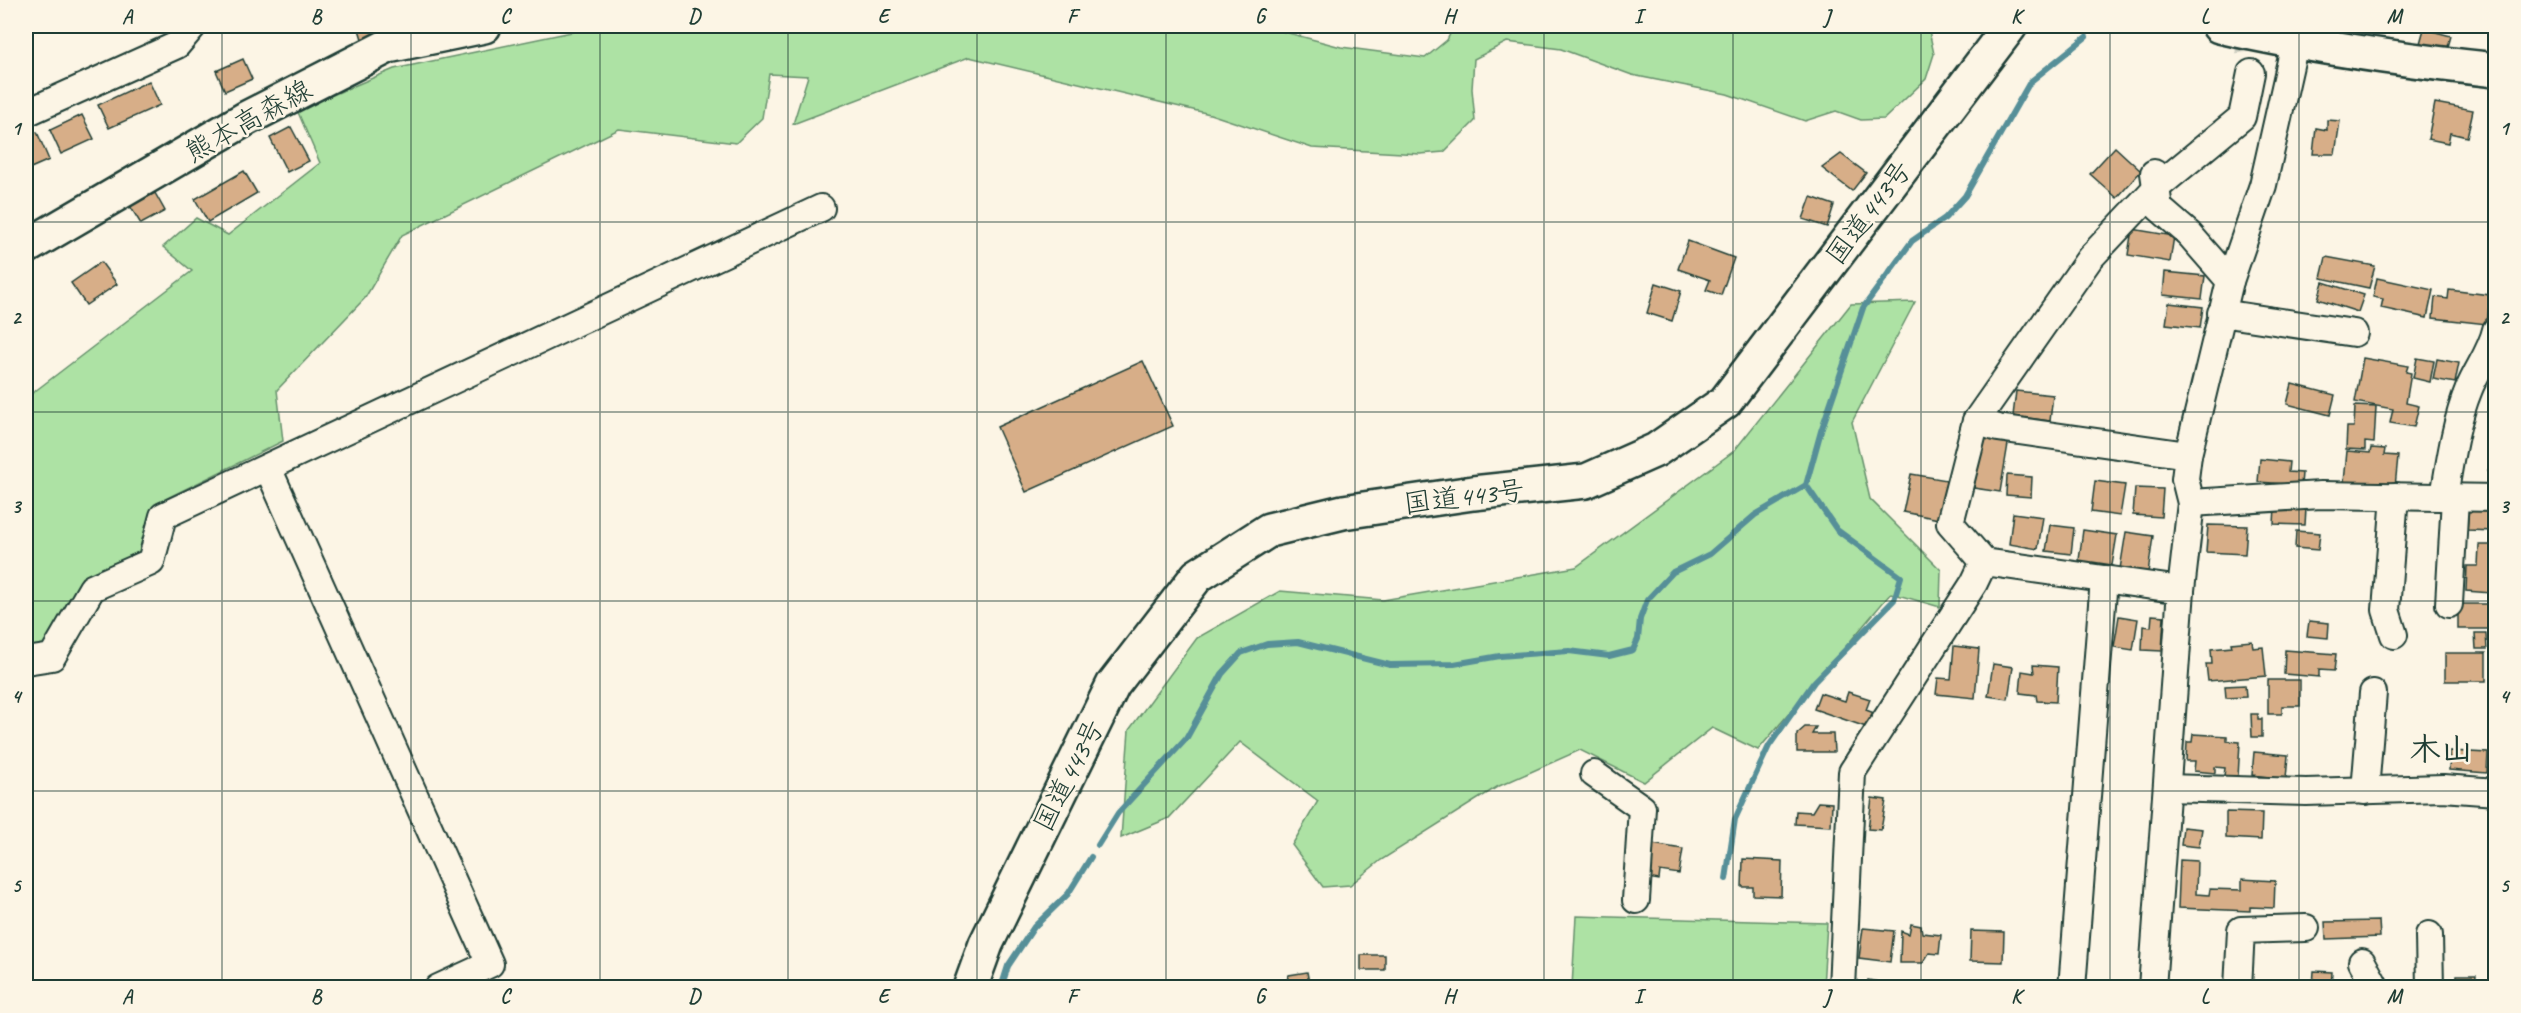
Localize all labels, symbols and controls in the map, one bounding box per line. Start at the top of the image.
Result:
text: A [122,4,134,29]
text: B [311,4,323,29]
text: C [500,4,512,29]
text: D [688,4,702,29]
text: E [878,4,892,29]
text: F [1067,4,1081,29]
text: G [1255,4,1268,29]
text: H [1443,4,1458,29]
text: I [1634,4,1647,29]
text: J [1822,4,1834,29]
text: K [2011,4,2025,29]
text: L [2201,4,2211,29]
text: M [2387,4,2404,29]
street label: 熊本高森線 [179,71,318,170]
text: 1 [12,116,23,141]
text: 1 [2500,116,2511,141]
street label: 国道443号 [1818,153,1919,271]
text: 2 [12,305,23,330]
text: 2 [2500,305,2511,330]
street label: 国道443号 [1401,472,1527,521]
text: 3 [12,494,23,519]
text: 3 [2500,494,2511,519]
text: 4 [12,684,24,709]
text: 4 [2500,684,2512,709]
street label: 国道443号 [1025,713,1112,837]
district label: 木山 [2409,729,2473,770]
text: 5 [12,873,23,898]
text: 5 [2500,873,2511,898]
text: A [122,984,134,1009]
text: B [311,984,323,1009]
text: C [500,984,512,1009]
text: D [688,984,702,1009]
text: E [878,984,892,1009]
text: F [1067,984,1081,1009]
text: G [1255,984,1268,1009]
text: H [1443,984,1458,1009]
text: I [1634,984,1647,1009]
text: J [1822,984,1834,1009]
text: K [2011,984,2025,1009]
text: L [2201,984,2211,1009]
text: M [2387,984,2404,1009]

